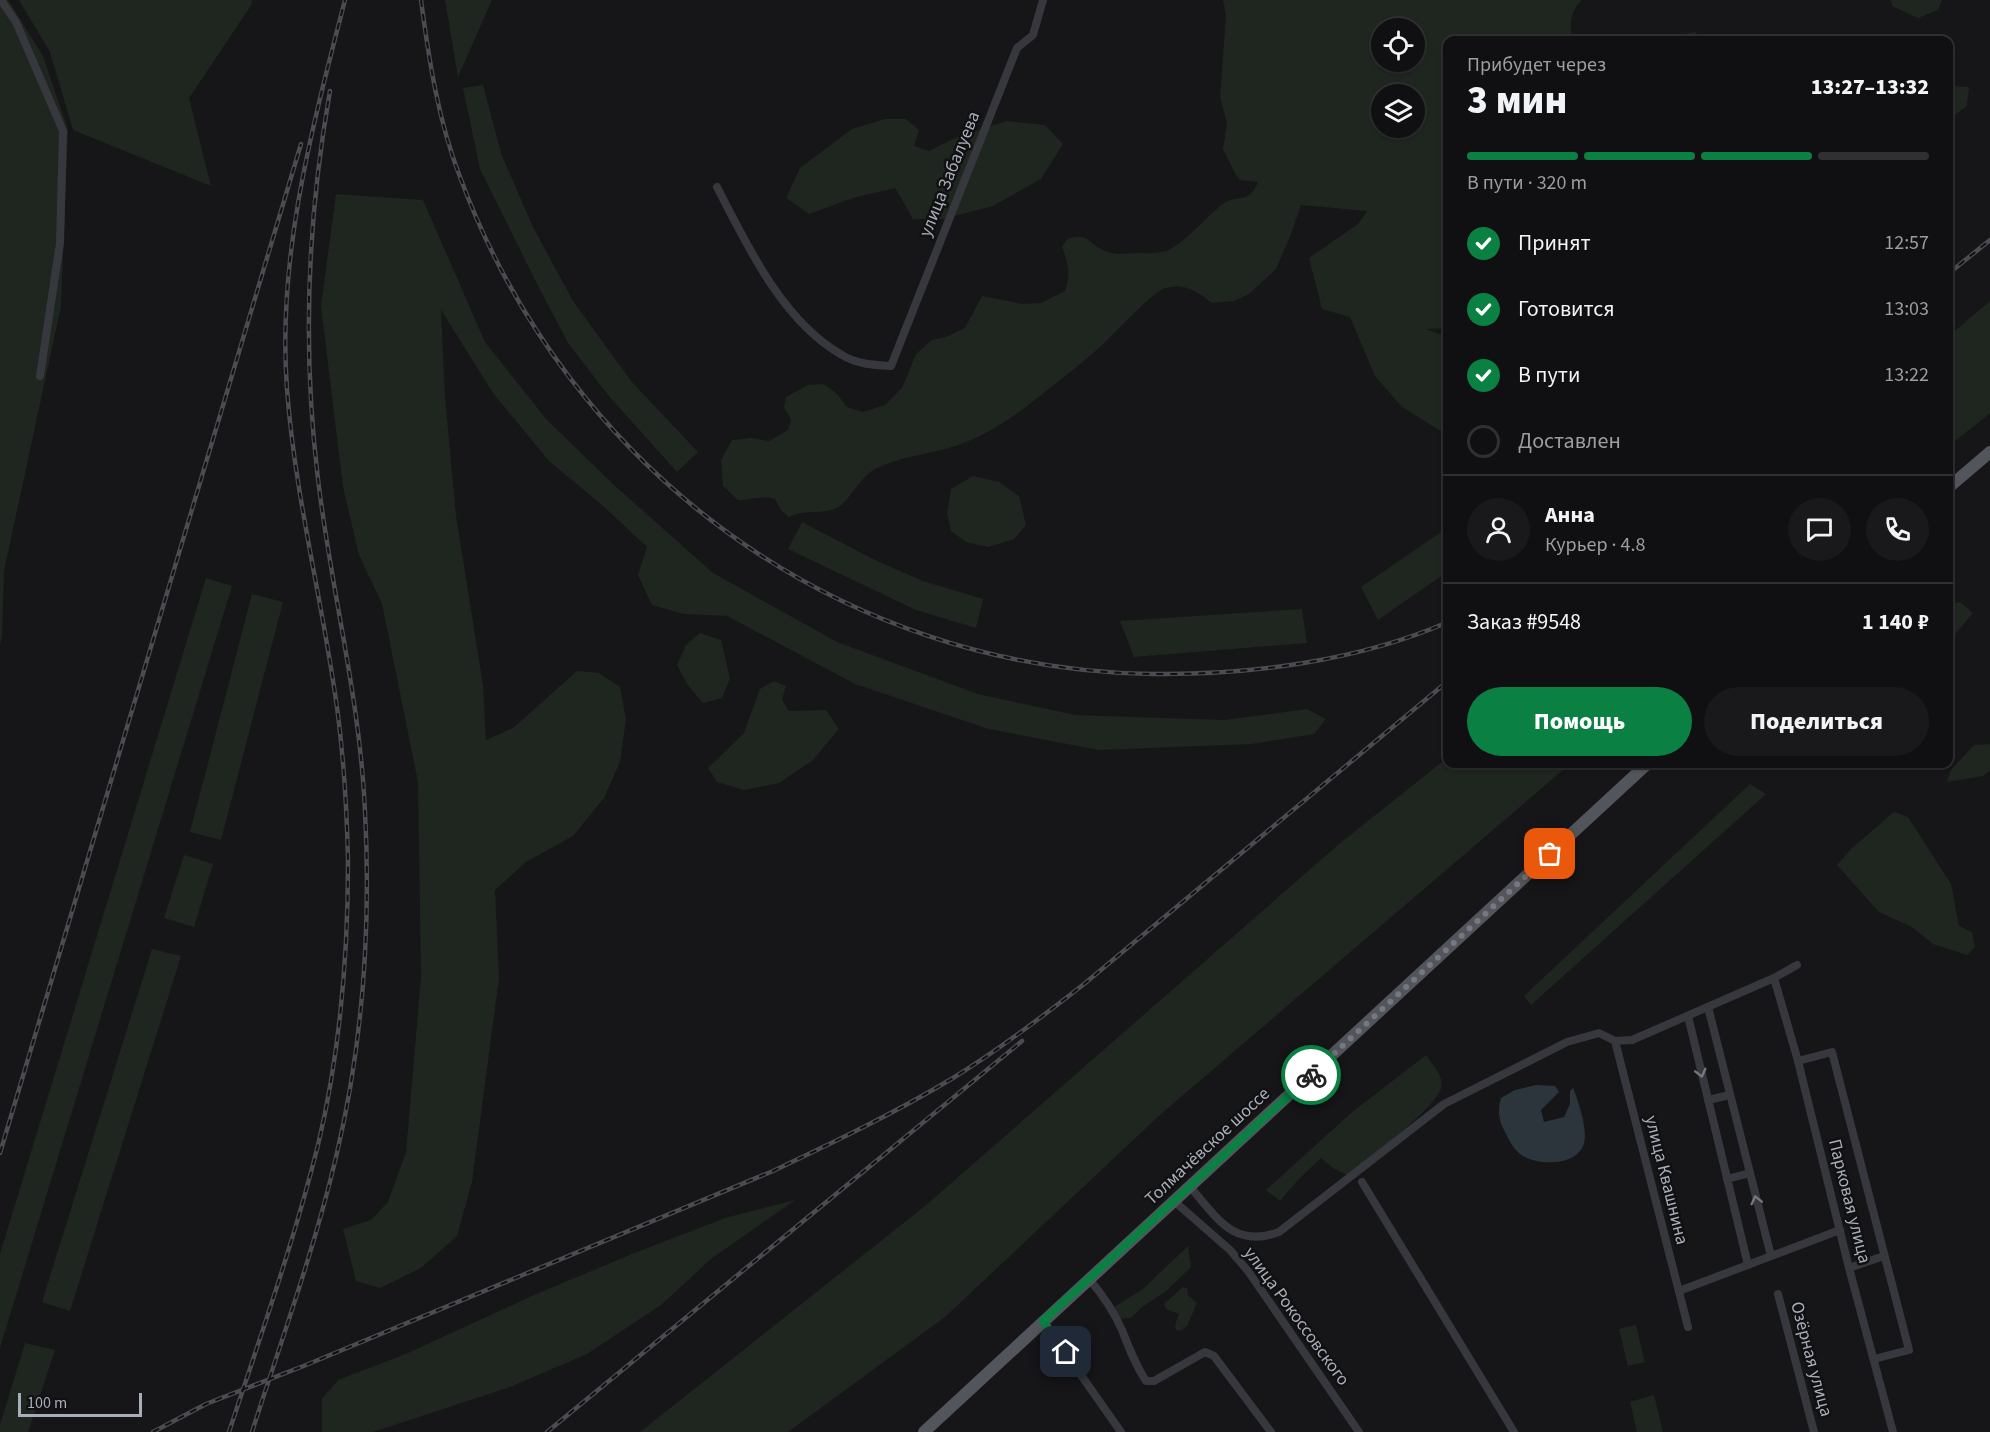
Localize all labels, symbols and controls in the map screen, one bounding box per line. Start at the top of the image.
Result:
map controls [1371,18,1425,138]
button: locate [1371,18,1425,72]
text: Прибудет через [1467,51,1606,79]
text: 13:27–13:32 [1811,71,1929,103]
text: 3 мин [1467,73,1567,129]
button: layers [1371,84,1425,138]
street label: улица Забалуева [913,108,986,241]
text: В пути · 320 m [1467,169,1587,197]
icon: check [1467,227,1500,260]
text: Принят [1518,227,1591,259]
text: 12:57 [1884,229,1929,257]
icon: check [1467,293,1500,326]
text: Готовится [1518,293,1615,325]
text: 13:03 [1884,295,1929,323]
icon: check [1467,359,1500,392]
text: В пути [1518,359,1580,391]
text: 13:22 [1884,361,1929,389]
text: Доставлен [1518,425,1621,457]
button: person [1467,498,1530,561]
button: chat [1788,498,1851,561]
button: phone [1866,498,1929,561]
text: Анна [1545,499,1595,531]
text: Курьер · 4.8 [1545,531,1645,559]
text: Заказ #9548 [1467,606,1581,638]
text: 1 140 ₽ [1862,606,1929,638]
button: Помощь [1467,687,1692,756]
button: Поделиться [1704,687,1929,756]
pin [1524,828,1575,879]
icon: bag [1533,837,1566,870]
courier [1281,1045,1341,1105]
icon: bike [1295,1059,1328,1092]
one-way arrow [1694,1068,1707,1078]
street label: Толмачёвское шоссе [1139,1082,1275,1211]
street label: улица Квашнина [1638,1113,1695,1247]
street label: Парковая улица [1822,1136,1877,1266]
one-way arrow [1751,1195,1764,1205]
street label: улица Рокоссовского [1238,1242,1356,1391]
street label: Озёрная улица [1784,1299,1839,1419]
pin [1040,1326,1091,1377]
icon: home [1049,1335,1082,1368]
scale bar [18,1390,142,1418]
text: 100 m [27,1392,67,1414]

